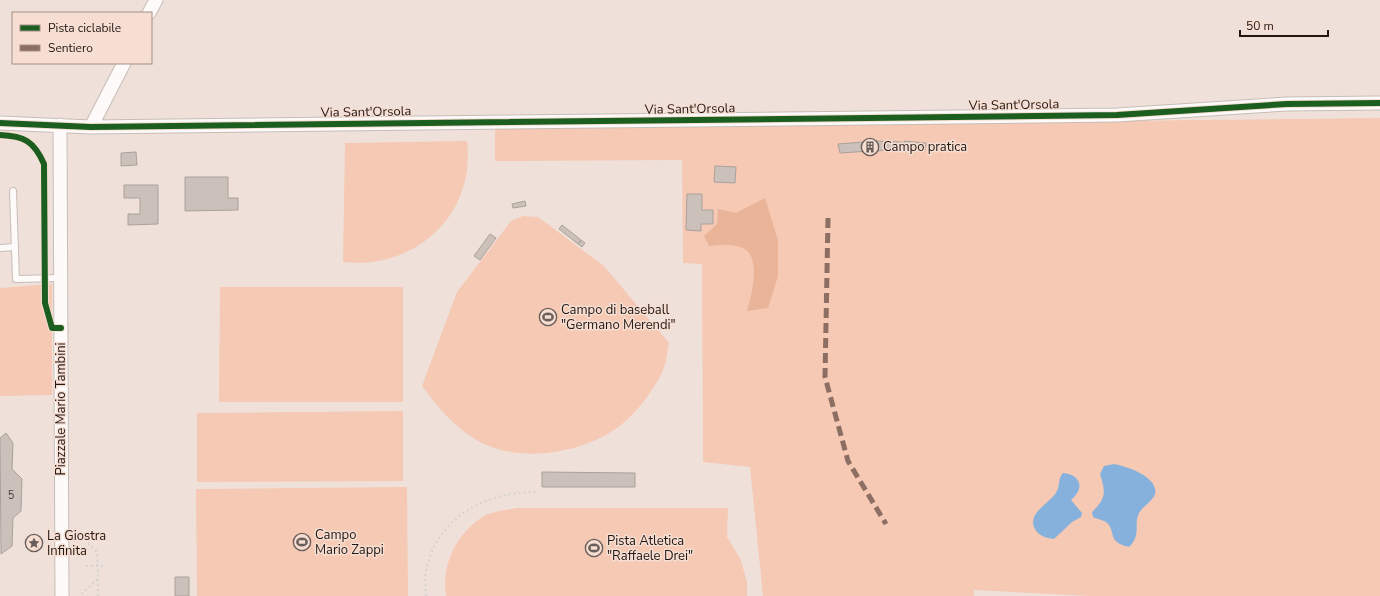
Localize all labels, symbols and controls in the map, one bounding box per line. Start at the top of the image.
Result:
legend [12,12,152,64]
scale bar [1240,12,1328,38]
text: 50 m [1246,18,1274,34]
text: Pista ciclabile [48,20,121,36]
text: Sentiero [48,40,93,56]
street label: Via Sant'Orsola [968,95,1059,115]
street label: Via Sant'Orsola [644,99,735,119]
street label: Via Sant'Orsola [320,102,411,122]
building icon: Campo pratica [860,137,880,157]
place label: Campo pratica [883,138,967,156]
place label: Campo di baseball "Germano Merendi" [561,301,676,334]
sports icon: Campo di baseball "Germano Merendi" [538,307,558,327]
street label: Piazzale Mario Tambini [52,342,70,476]
house number: 5 [8,488,15,503]
place label: Campo Mario Zappi [315,526,384,559]
place label: La Giostra Infinita [47,527,106,560]
sports icon: Campo Mario Zappi [292,532,312,552]
place label: Pista Atletica "Raffaele Drei" [607,532,693,565]
place icon: La Giostra Infinita [24,533,44,553]
sports icon: Pista Atletica "Raffaele Drei" [584,538,604,558]

